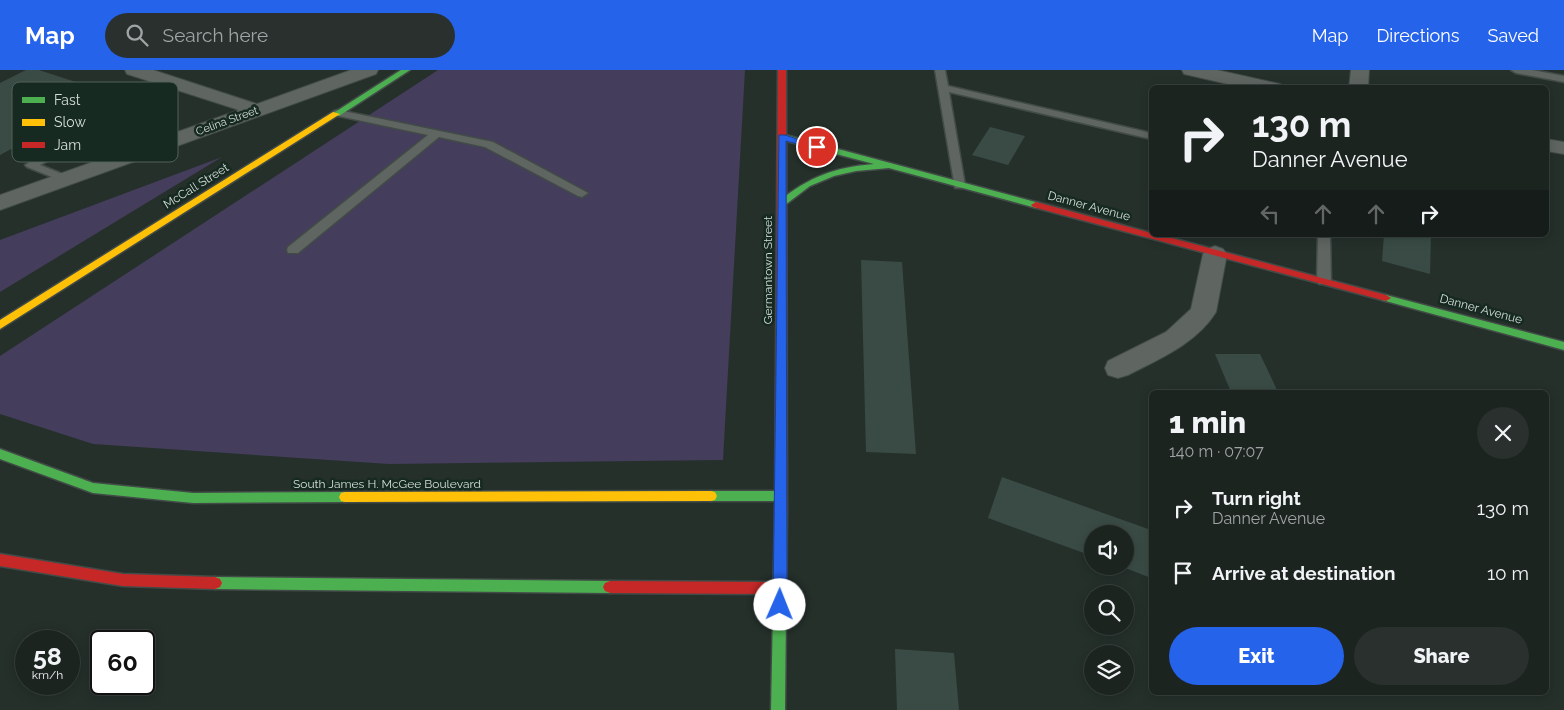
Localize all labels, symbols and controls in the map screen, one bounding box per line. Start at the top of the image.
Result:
search box [105,13,455,58]
text: Map [25,21,75,50]
icon: search [123,21,151,49]
text: Search here [163,24,268,46]
text: Map [1312,25,1348,46]
text: Directions [1376,25,1460,46]
text: Saved [1488,25,1539,46]
legend [12,82,178,162]
text: Fast [54,92,81,108]
street label: Celina Street [194,104,260,138]
text: 130 m [1252,104,1351,145]
icon: right [1169,105,1234,170]
text: Slow [54,114,86,130]
pin [796,126,838,168]
icon: arrive [803,133,831,161]
text: Jam [54,137,81,153]
text: Danner Avenue [1252,146,1408,172]
street label: McCall Street [161,160,231,212]
street label: Danner Avenue [1046,188,1132,224]
icon: left [1256,200,1284,228]
icon: ahead [1309,200,1337,228]
icon: ahead [1362,200,1390,228]
icon: right [1415,200,1443,228]
street label: Germantown Street [761,216,775,324]
street label: Danner Avenue [1438,291,1524,327]
text: 1 min [1169,405,1246,440]
button: close [1477,407,1529,459]
text: 140 m · 07:07 [1169,442,1264,461]
street label: South James H. McGee Boulevard [293,477,481,491]
text: Turn right [1212,487,1301,509]
icon: right [1169,494,1197,522]
text: 130 m [1477,497,1529,519]
text: Danner Avenue [1212,509,1325,528]
map controls [1084,525,1134,695]
button: sound [1084,525,1134,575]
icon: arrive [1169,559,1197,587]
text: Arrive at destination [1212,562,1396,584]
text: 10 m [1487,562,1529,584]
position arrow [753,578,805,630]
button: search [1084,585,1134,635]
button: Exit [1169,627,1344,685]
button: Share [1354,627,1529,685]
speed limit sign: 60 [90,630,155,695]
text: 58 [33,641,62,671]
button: layers [1084,645,1134,695]
text: km/h [32,668,63,682]

